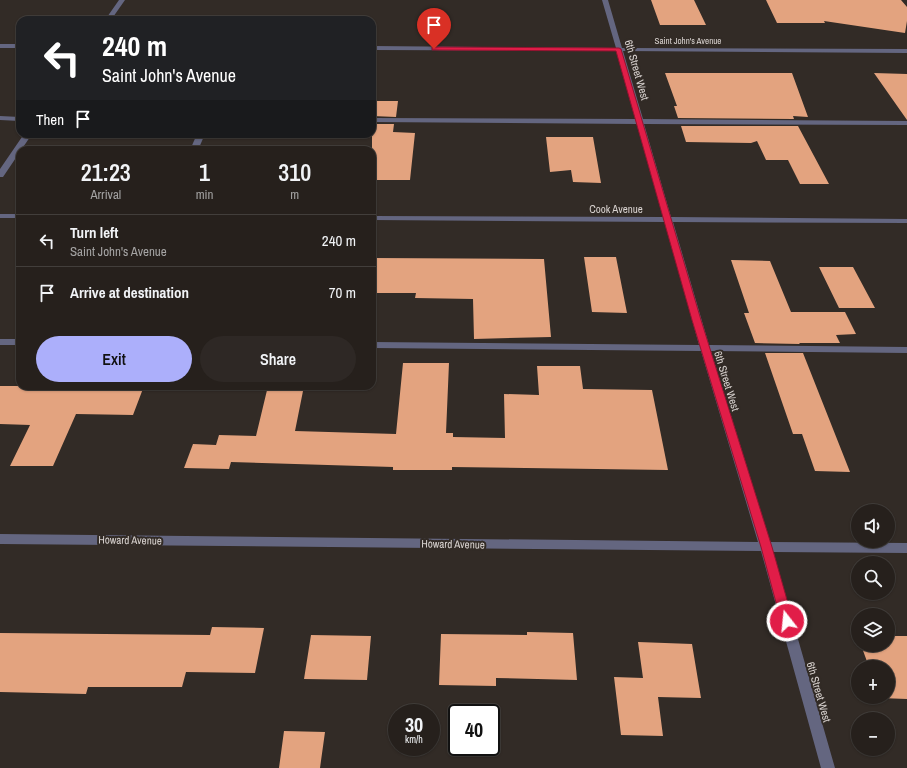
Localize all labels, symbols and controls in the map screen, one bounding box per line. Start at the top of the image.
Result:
pin [417,8,451,49]
icon: arrive [423,14,445,36]
text: 240 m [102,27,167,65]
icon: left [36,32,88,84]
street label: Saint John's Avenue [655,35,721,47]
street label: 6th Street West [622,38,652,102]
text: Saint John's Avenue [102,63,236,88]
icon: arrive [72,108,94,130]
text: Then [36,109,64,130]
text: 21:23 [81,156,131,188]
text: 1 [199,156,210,188]
text: 310 [278,156,311,188]
text: Arrival [90,186,121,203]
text: min [196,186,213,203]
text: m [290,186,299,203]
street label: Cook Avenue [589,202,643,216]
text: Turn left [70,222,118,243]
icon: left [36,230,58,252]
text: 240 m [322,230,356,251]
text: Saint John's Avenue [70,243,167,260]
icon: arrive [36,282,58,304]
text: Arrive at destination [70,282,189,303]
text: 70 m [329,282,356,303]
button: Exit [36,336,192,382]
button: Share [200,336,356,382]
street label: 6th Street West [711,349,743,413]
map controls [851,504,895,756]
button: sound [851,504,895,548]
street label: Howard Avenue [98,532,162,548]
street label: Howard Avenue [421,536,485,552]
button: search [851,556,895,600]
position arrow [766,600,808,642]
button: layers [851,608,895,652]
street label: 6th Street West [804,660,834,724]
button: + [851,660,895,704]
speed limit sign: 40 [448,704,500,756]
text: 30 [405,711,423,738]
button: − [851,712,895,756]
text: km/h [405,733,423,746]

